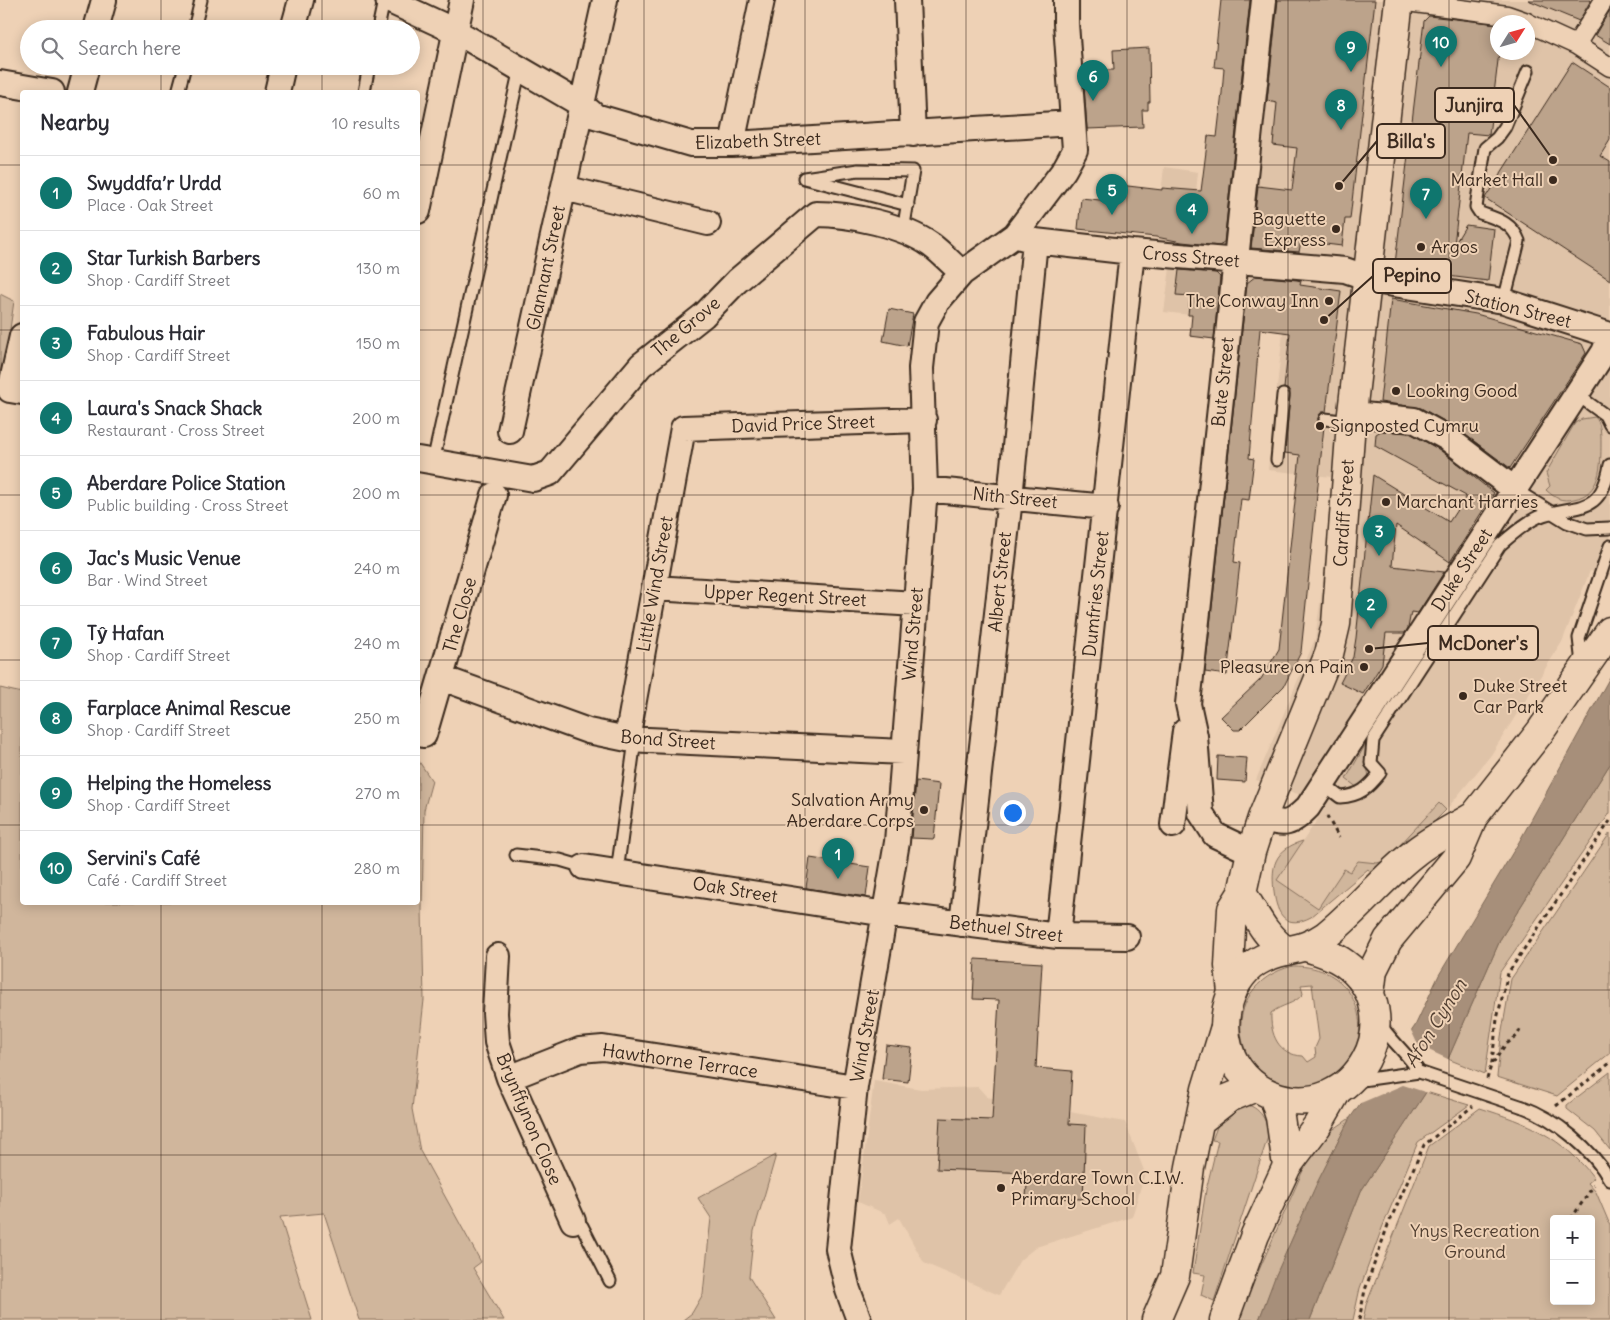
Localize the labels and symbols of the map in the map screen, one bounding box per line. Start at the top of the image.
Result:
north arrow [1490,15,1535,60]
pin: 10 [1425,26,1457,67]
pin: 9 [1335,31,1367,72]
pin: 6 [1077,60,1109,101]
callout: Junjira [1435,88,1514,122]
pin: 8 [1325,89,1357,130]
text: Junjira [1445,93,1503,117]
callout: Billa's [1377,124,1445,158]
street label: Elizabeth Street [695,127,821,154]
text: Billa's [1387,129,1436,153]
place label: Market Hall [1451,168,1543,191]
pin: 5 [1096,174,1128,215]
marker: Market Hall [1547,174,1559,186]
pin: 7 [1410,178,1442,219]
pin: 4 [1176,193,1208,234]
street label: Glannant Street [521,203,570,332]
place label: Baguette Express [1252,207,1326,251]
marker: Baguette Express [1330,223,1342,235]
place label: Argos [1431,235,1478,258]
street label: Cross Street [1141,241,1241,272]
marker: Argos [1415,241,1427,253]
callout: Pepino [1373,259,1451,293]
text: Pepino [1383,263,1441,287]
street label: Station Street [1462,284,1574,333]
place label: The Conway Inn [1186,289,1319,312]
street label: The Grove [647,291,725,362]
marker: The Conway Inn [1323,295,1335,307]
street label: Bute Street [1206,336,1239,428]
place label: Looking Good [1406,379,1518,402]
marker: Looking Good [1390,385,1402,397]
street label: David Price Street [731,409,875,438]
place label: Signposted Cymru [1330,414,1479,437]
marker: Signposted Cymru [1314,420,1326,432]
street label: Cardiff Street [1328,458,1359,568]
street label: Nith Street [971,482,1059,513]
place label: Marchant Harries [1396,490,1538,513]
marker: Marchant Harries [1380,496,1392,508]
street label: Little Wind Street [631,514,678,654]
pin: 3 [1363,515,1395,556]
street label: Duke Street [1426,524,1497,616]
street label: Dumfries Street [1077,530,1114,658]
street label: Albert Street [983,531,1016,633]
street label: The Close [438,574,481,655]
street label: Upper Regent Street [703,580,867,611]
street label: Wind Street [897,586,928,682]
pin: 2 [1355,588,1387,629]
callout: McDoner's [1428,626,1538,660]
text: McDoner's [1438,631,1528,655]
place label: Pleasure on Pain [1220,655,1354,678]
marker: Pleasure on Pain [1358,661,1370,673]
place label: Duke Street Car Park [1473,674,1567,718]
marker: Duke Street Car Park [1457,690,1469,702]
street label: Bond Street [620,725,716,754]
place label: Salvation Army Aberdare Corps [786,788,914,832]
your location [1000,800,1026,826]
marker: Salvation Army Aberdare Corps [918,804,930,816]
pin: 1 [822,838,854,879]
street label: Oak Street [691,871,779,908]
street label: Bethuel Street [948,910,1064,947]
water label: Afon Cynon [1398,973,1472,1072]
street label: Wind Street [845,988,884,1084]
street label: Hawthorne Terrace [601,1038,759,1083]
street label: Brynffynon Close [491,1049,568,1188]
place label: Aberdare Town C.I.W. Primary School [1011,1166,1184,1210]
marker: Aberdare Town C.I.W. Primary School [995,1182,1007,1194]
park label: Ynys Recreation Ground [1410,1219,1540,1263]

